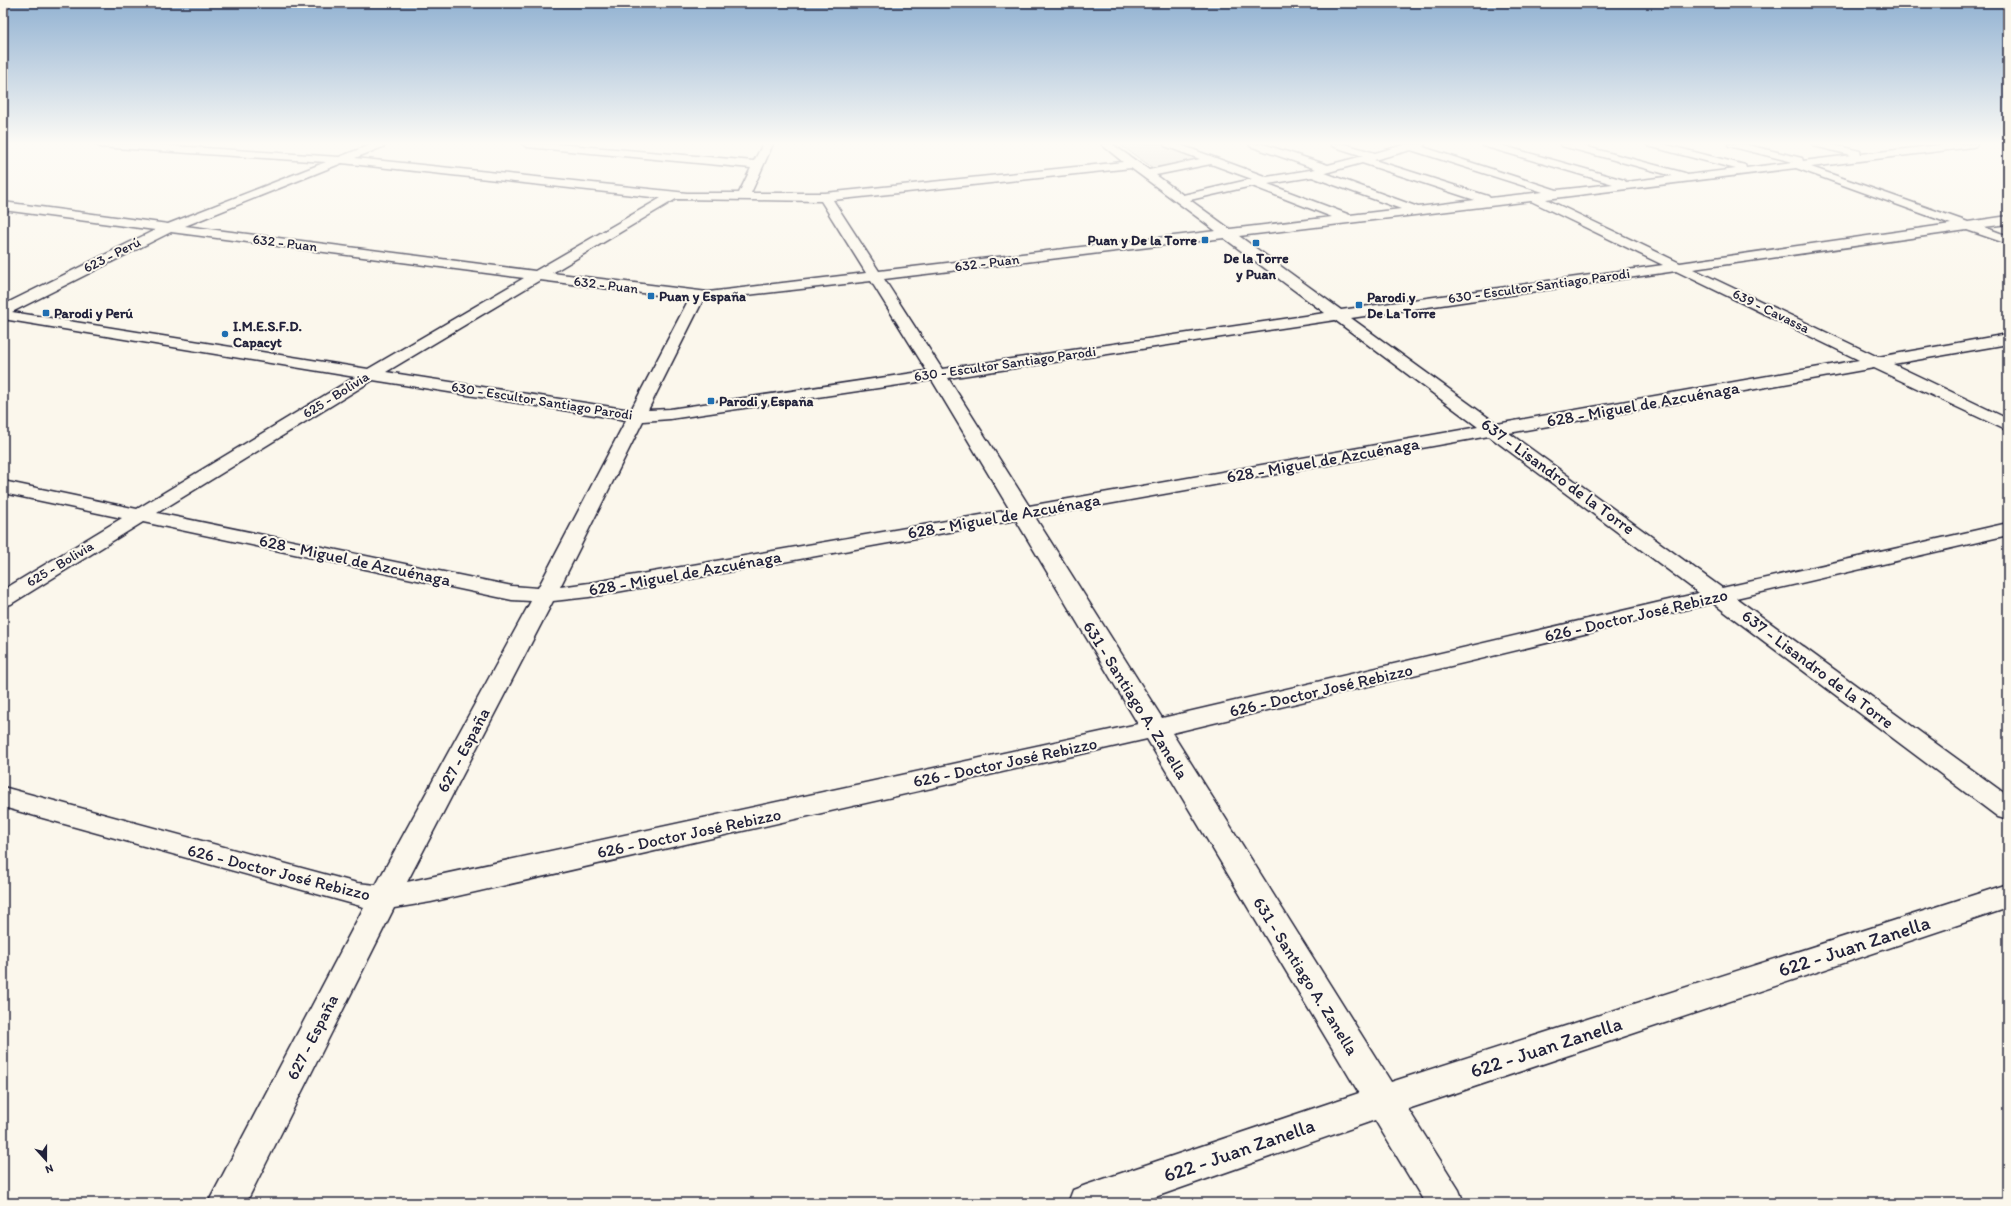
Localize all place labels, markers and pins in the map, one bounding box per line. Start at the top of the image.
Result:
place label: Puan y De la Torre [1087,232,1197,249]
marker: Puan y De la Torre [1200,235,1210,245]
marker: De la Torre y Puan [1251,238,1261,248]
place label: De la Torre y Puan [1223,250,1289,283]
place label: Puan y España [659,288,746,305]
place label: Parodi y De La Torre [1367,289,1436,322]
marker: Puan y España [646,291,656,301]
marker: Parodi y De La Torre [1354,300,1364,310]
place label: Parodi y Perú [54,305,133,322]
marker: Parodi y Perú [41,308,51,318]
place label: I.M.E.S.F.D. Capacyt [233,318,302,351]
marker: I.M.E.S.F.D. Capacyt [220,329,230,339]
place label: Parodi y España [719,393,814,410]
marker: Parodi y España [706,396,716,406]

